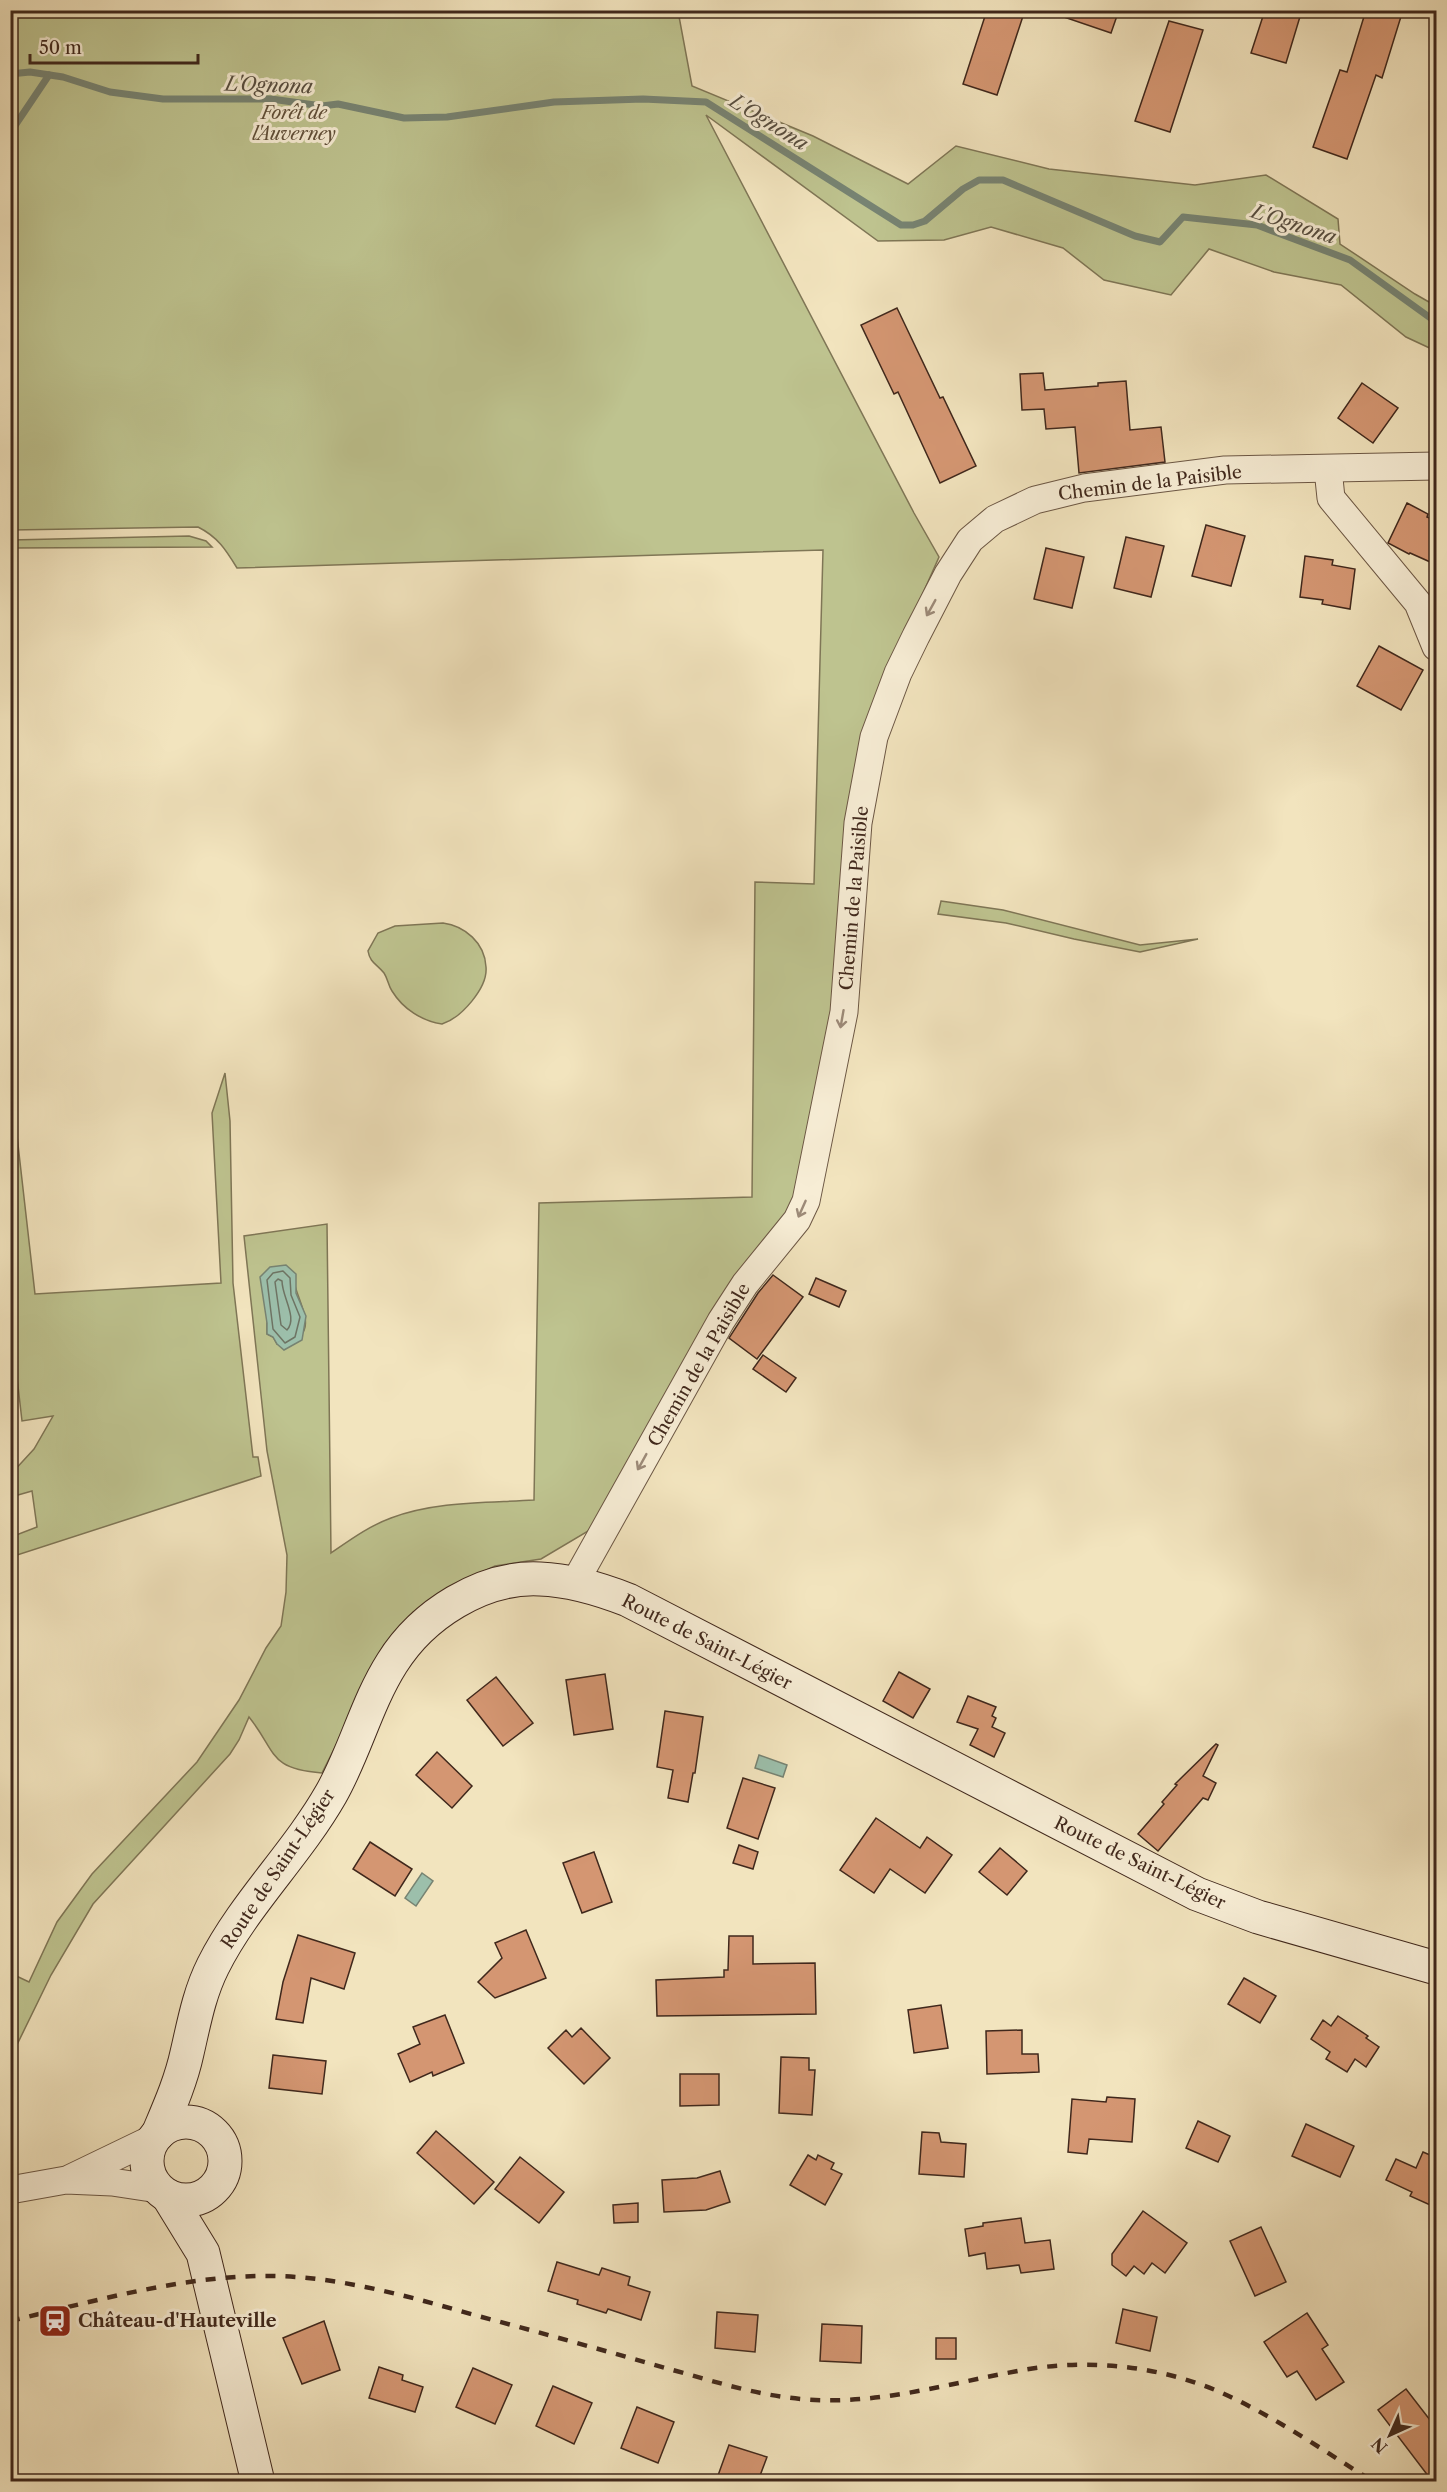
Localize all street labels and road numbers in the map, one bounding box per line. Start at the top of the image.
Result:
street label: Chemin de la Paisible [1057,461,1243,505]
street label: Chemin de la Paisible [835,805,873,991]
street label: Chemin de la Paisible [643,1279,755,1451]
street label: Route de Saint-Légier [618,1589,796,1695]
street label: Route de Saint-Légier [216,1785,340,1953]
street label: Route de Saint-Légier [1051,1812,1230,1914]

